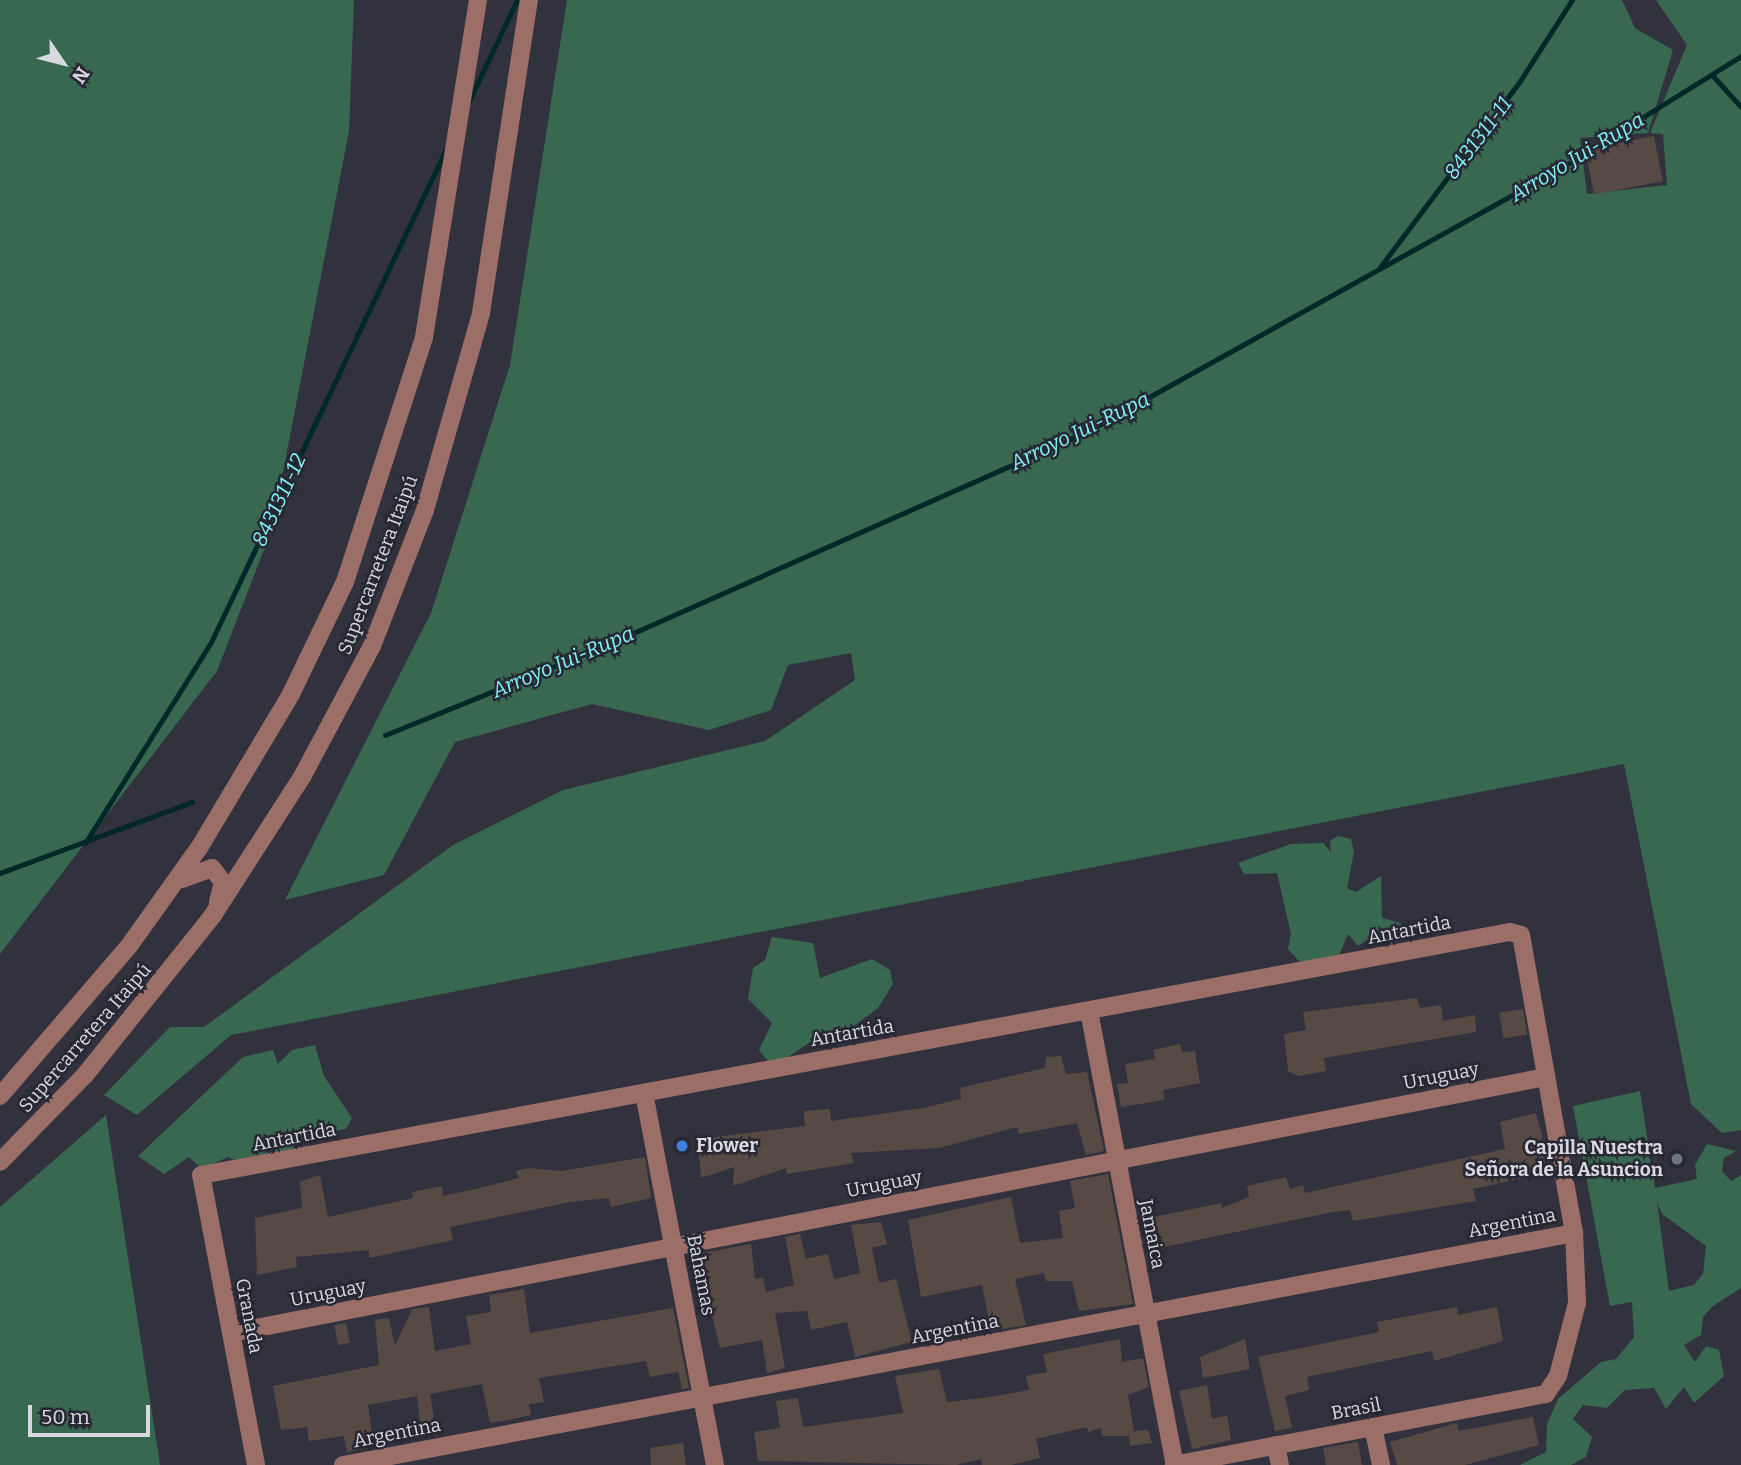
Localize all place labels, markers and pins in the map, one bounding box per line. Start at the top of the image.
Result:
place label: Flower [696,1135,758,1157]
place label: Capilla Nuestra Señora de la Asuncion [1465,1137,1663,1181]
marker: Flower [674,1138,690,1154]
marker: Capilla Nuestra Señora de la Asuncion [1669,1151,1685,1167]

